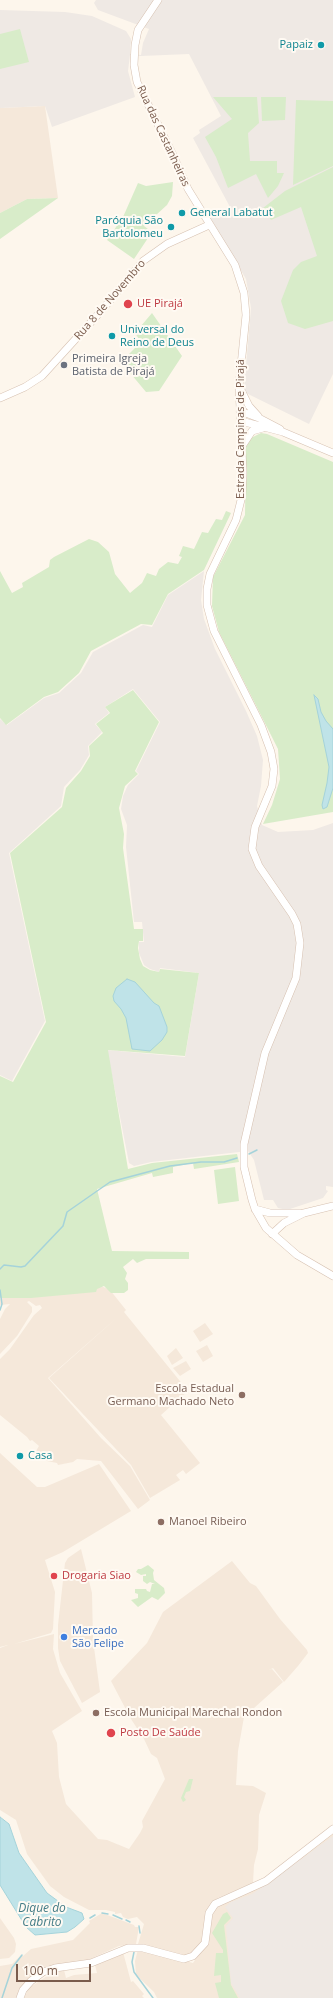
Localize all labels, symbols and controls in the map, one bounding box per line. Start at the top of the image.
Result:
place label: Papaiz [279,38,313,52]
marker: Papaiz [316,40,326,50]
street label: Rua das Castanheiras [134,83,192,189]
place label: General Labatut [190,206,273,220]
marker: General Labatut [177,208,187,218]
place label: Paróquia São Bartolomeu [95,214,163,240]
marker: Paróquia São Bartolomeu [166,222,176,232]
street label: Rua 8 de Novembro [72,257,148,343]
place label: UE Pirajá [137,297,183,311]
marker: UE Pirajá [122,298,134,310]
place label: Universal do Reino de Deus [120,323,194,349]
marker: Universal do Reino de Deus [107,331,117,341]
place label: Primeira Igreja Batista de Pirajá [72,352,155,378]
street label: Estrada Campinas de Pirajá [234,359,248,499]
marker: Primeira Igreja Batista de Pirajá [59,360,69,370]
place label: Escola Estadual Germano Machado Neto [107,1382,234,1408]
marker: Escola Estadual Germano Machado Neto [237,1390,247,1400]
place label: Casa [28,1449,52,1463]
marker: Casa [15,1451,25,1461]
place label: Manoel Ribeiro [169,1515,247,1529]
marker: Manoel Ribeiro [156,1517,166,1527]
place label: Drogaria Siao [62,1569,131,1583]
marker: Drogaria Siao [49,1571,59,1581]
place label: Mercado São Felipe [72,1624,124,1650]
marker: Mercado São Felipe [59,1632,69,1642]
place label: Escola Municipal Marechal Rondon [104,1706,282,1720]
marker: Escola Municipal Marechal Rondon [91,1708,101,1718]
place label: Posto De Saúde [120,1726,201,1740]
marker: Posto De Saúde [105,1727,117,1739]
water label: Dique do Cabrito [18,1902,66,1930]
scale bar [18,1956,93,1982]
text: 100 m [23,1962,58,1979]

